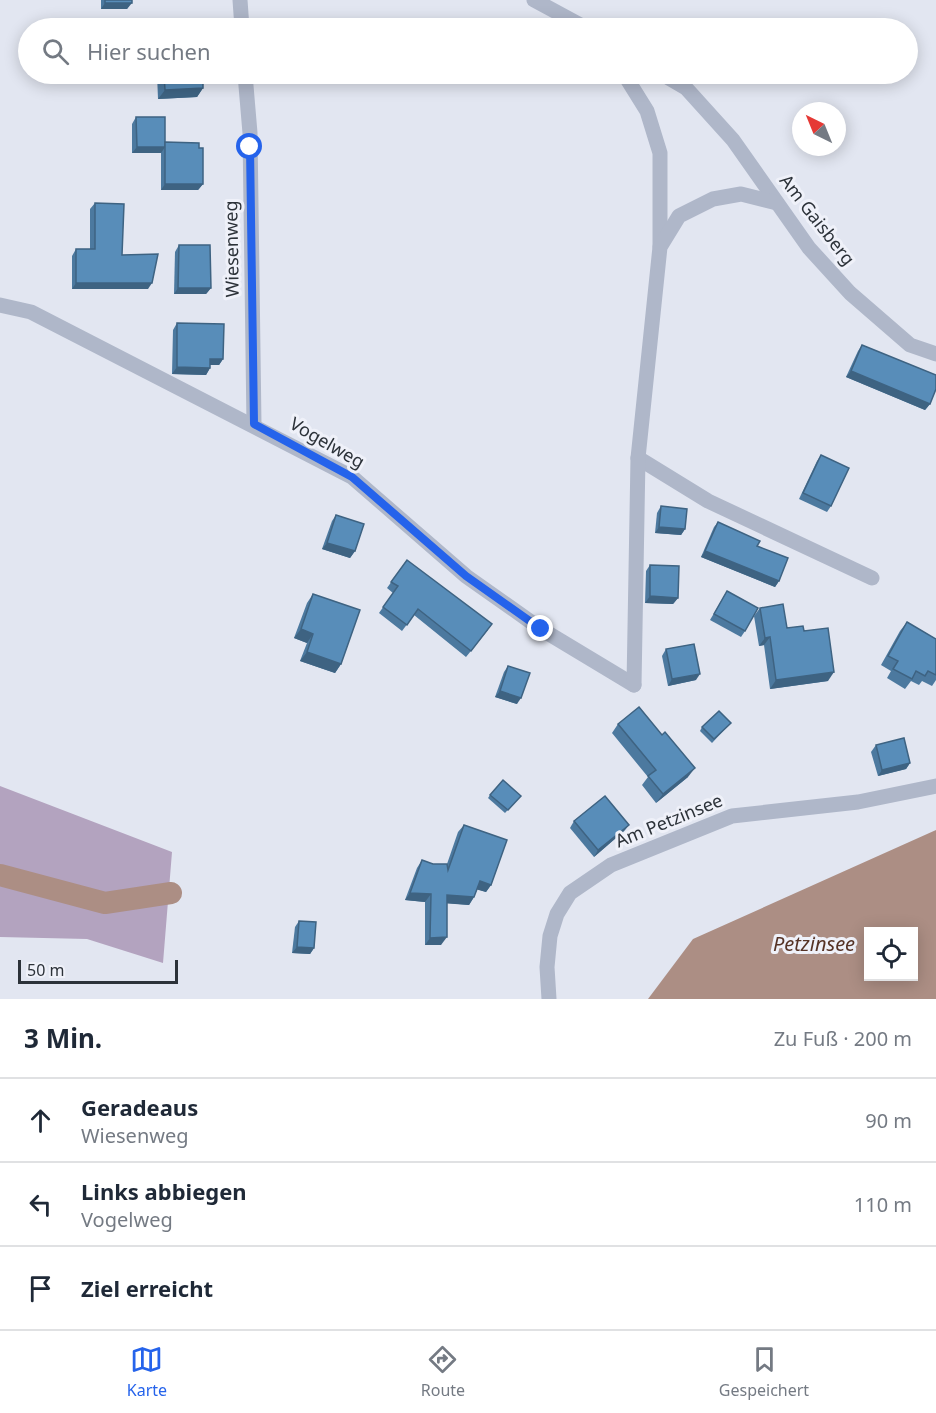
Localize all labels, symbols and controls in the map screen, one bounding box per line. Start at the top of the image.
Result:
search box [18,18,918,84]
icon: search [39,35,72,68]
text: Hier suchen [87,36,211,66]
north arrow [792,102,846,156]
route start [236,133,262,159]
street label: Am Gaisberg [775,169,861,270]
street label: Wiesenweg [218,200,244,298]
street label: Vogelweg [286,411,369,473]
route end [527,615,553,641]
street label: Am Petzinsee [611,788,726,852]
map controls [864,927,918,981]
button: locate [864,927,918,981]
water label: Petzinsee [773,930,855,957]
scale bar [18,957,178,984]
text: 50 m [27,959,64,981]
text: 3 Min. [24,1020,102,1056]
text: Zu Fuß · 200 m [774,1025,912,1052]
text: Geradeaus [81,1092,198,1122]
icon: ahead [24,1104,57,1137]
text: 90 m [865,1107,912,1134]
text: Wiesenweg [81,1122,189,1149]
text: Links abbiegen [81,1176,247,1206]
icon: left [24,1188,57,1221]
text: 110 m [854,1191,912,1218]
text: Vogelweg [81,1206,173,1233]
icon: arrive [24,1272,57,1305]
text: Ziel erreicht [81,1273,213,1303]
tab: Karte [127,1343,167,1401]
tab: Route [421,1343,465,1401]
tab: Gespeichert [719,1343,809,1401]

